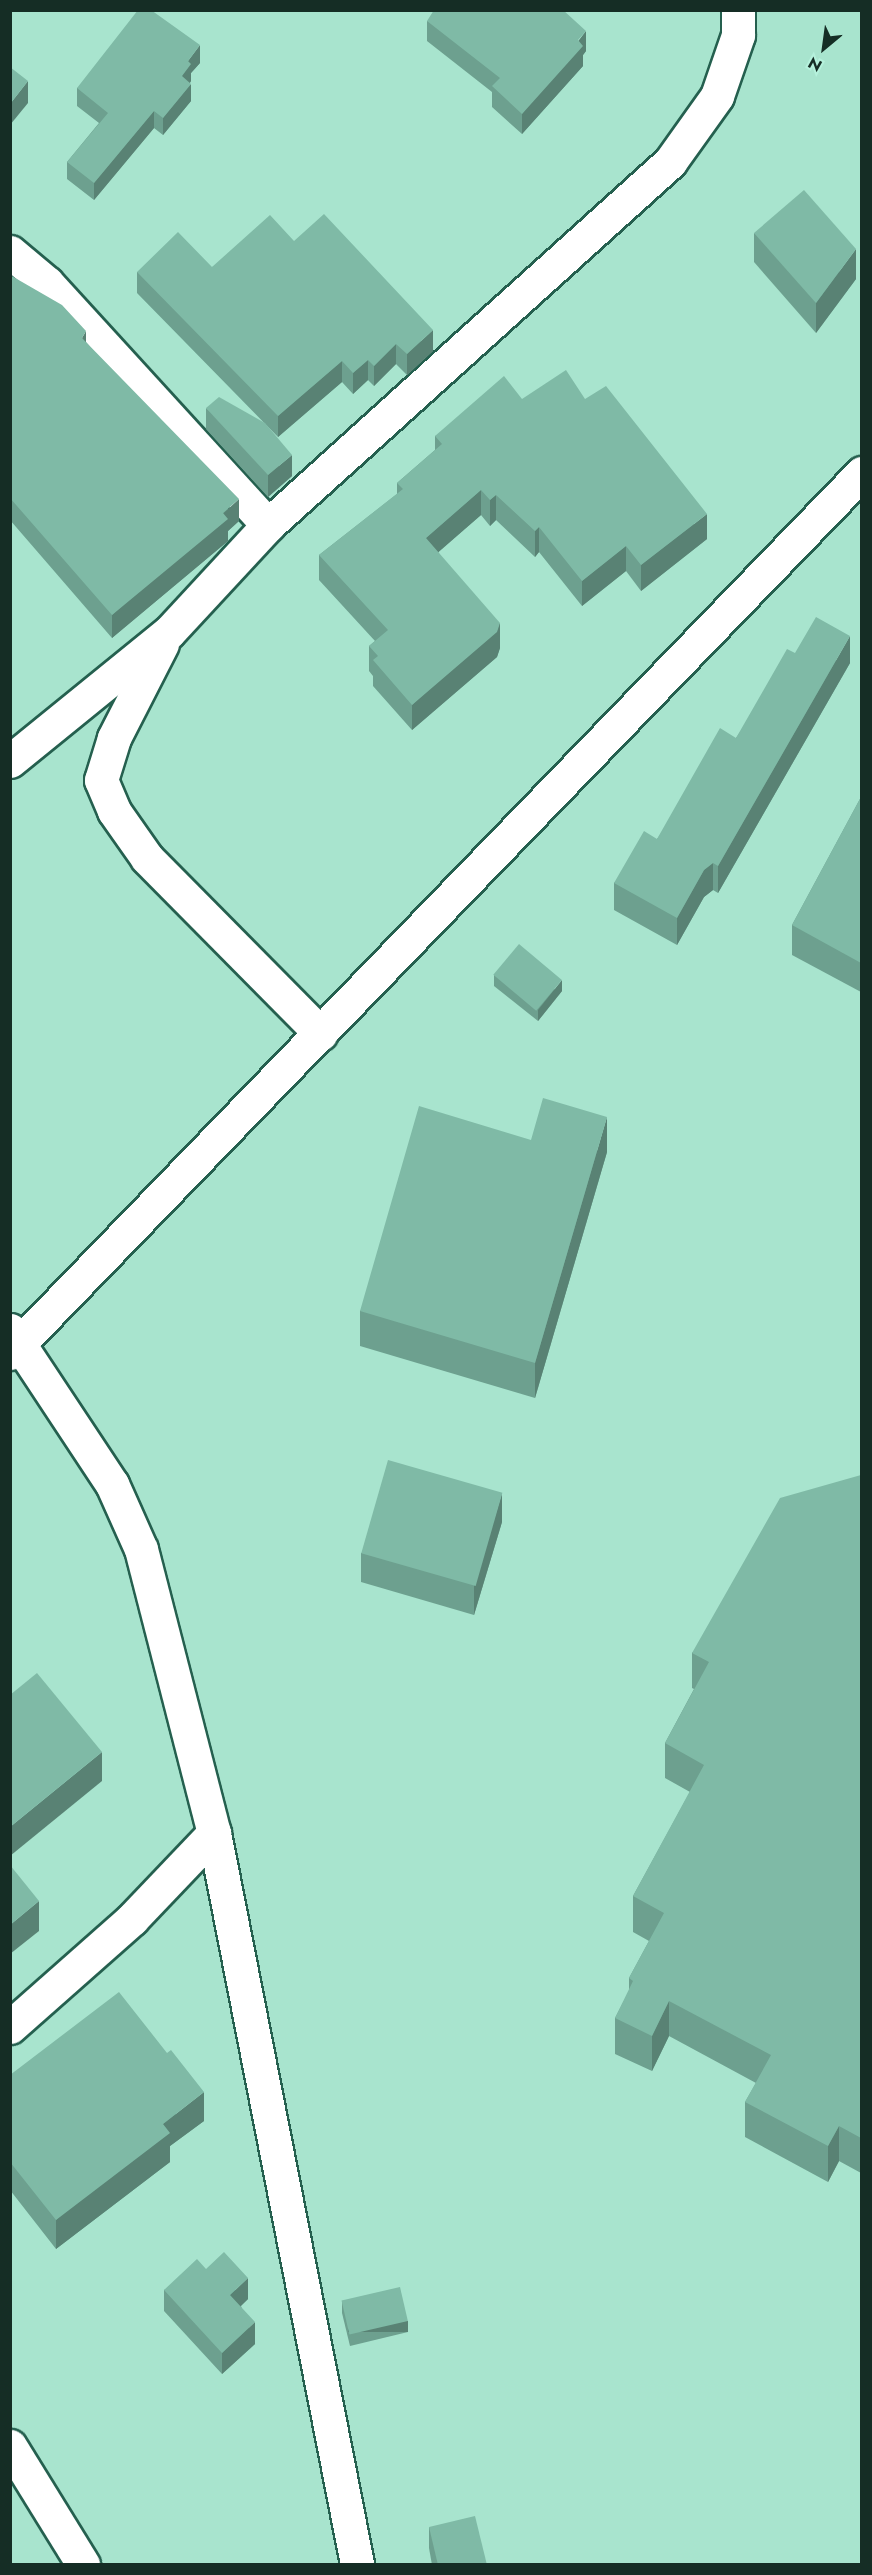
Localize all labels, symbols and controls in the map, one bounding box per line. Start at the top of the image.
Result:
north arrow [794,18,854,78]
text: N [804,51,826,77]

